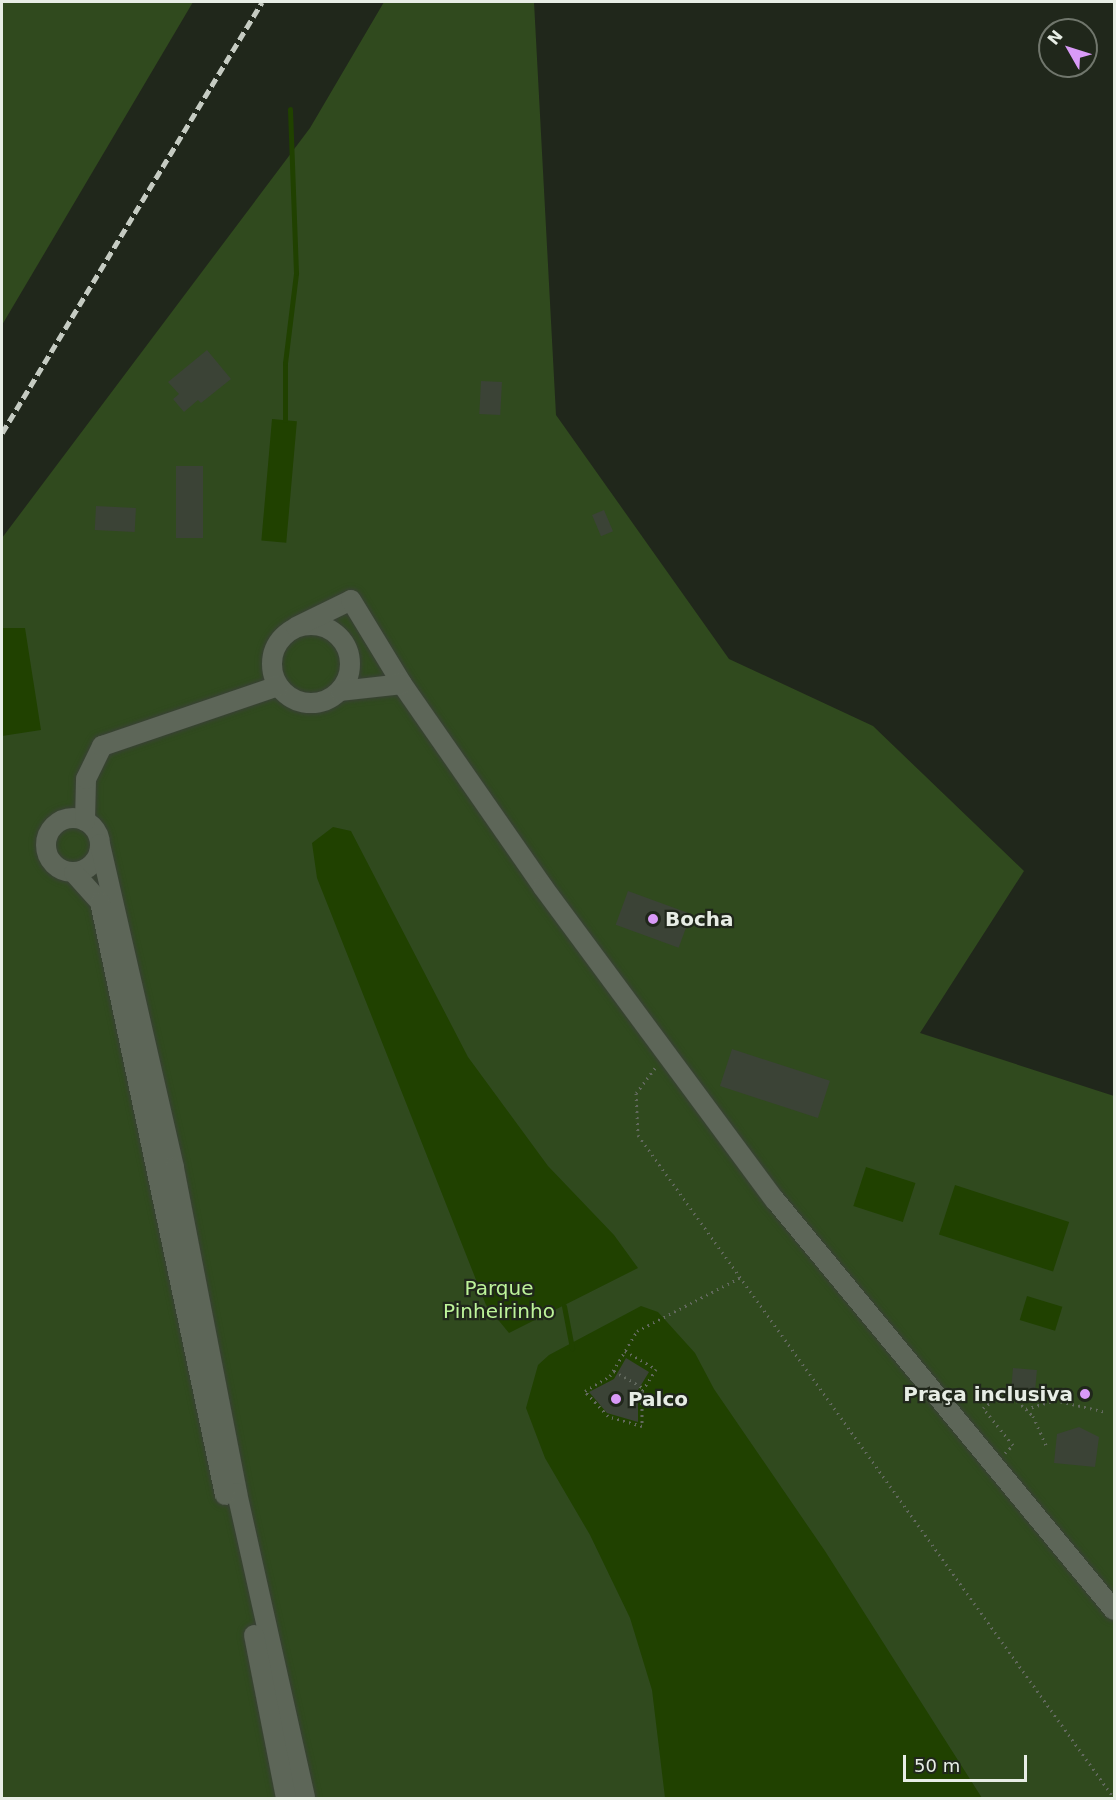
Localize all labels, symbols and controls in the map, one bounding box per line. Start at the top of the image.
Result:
north arrow [1038,18,1098,78]
text: N [1044,26,1067,49]
place label: Bocha [665,907,734,931]
marker: Bocha [646,912,660,926]
park label: Parque Pinheirinho [443,1277,555,1324]
place label: Praça inclusiva [903,1382,1073,1406]
place label: Palco [628,1387,688,1411]
marker: Praça inclusiva [1078,1387,1092,1401]
marker: Palco [609,1392,623,1406]
scale bar [906,1743,1030,1781]
text: 50 m [914,1755,960,1776]

